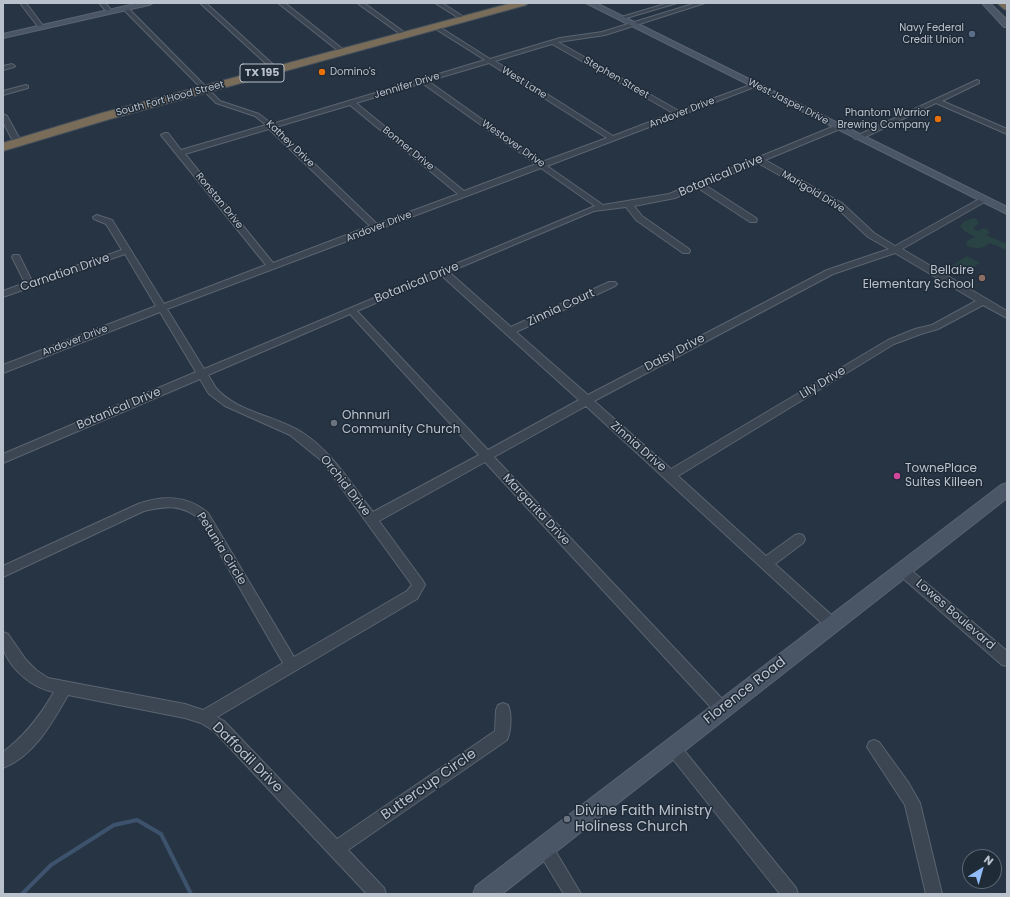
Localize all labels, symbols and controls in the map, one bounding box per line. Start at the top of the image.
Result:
place label: Navy Federal Credit Union [899,22,964,46]
marker: Navy Federal Credit Union [967,29,977,39]
street label: Stephen Street [581,54,651,102]
road number: TX 195 [240,64,284,82]
street label: West Lane [499,64,549,102]
place label: Domino's [330,66,376,78]
marker: Domino's [317,67,327,77]
street label: Jennifer Drive [373,70,441,102]
street label: West Jasper Drive [746,76,830,128]
street label: South Fort Hood Street [115,79,225,119]
street label: Andover Drive [647,95,717,131]
place label: Phantom Warrior Brewing Company [837,107,930,130]
marker: Phantom Warrior Brewing Company [933,114,943,124]
street label: Kathey Drive [263,118,317,170]
street label: Westover Drive [479,118,547,170]
street label: Bonner Drive [380,125,436,173]
street label: Botanical Drive [677,152,765,200]
street label: Marigold Drive [779,168,847,216]
street label: Ronstan Drive [193,171,245,231]
street label: Andover Drive [344,209,414,245]
street label: Carnation Drive [18,251,112,295]
street label: Botanical Drive [373,260,461,306]
place label: Bellaire Elementary School [863,264,974,292]
marker: Bellaire Elementary School [977,273,987,283]
street label: Zinnia Court [525,286,597,330]
street label: Andover Drive [40,323,110,359]
street label: Daisy Drive [643,331,707,375]
street label: Lily Drive [797,364,849,402]
street label: Botanical Drive [75,385,163,433]
place label: Ohnnuri Community Church [342,409,460,437]
marker: Ohnnuri Community Church [329,418,339,428]
street label: Zinnia Drive [607,419,669,475]
street label: Orchid Drive [317,453,373,519]
place label: TownePlace Suites Killeen [905,462,983,490]
street label: Margarita Drive [499,471,573,549]
marker: TownePlace Suites Killeen [892,471,902,481]
street label: Petunia Circle [193,510,249,588]
street label: Lowes Boulevard [912,577,998,653]
street label: Florence Road [701,654,789,728]
street label: Daffodil Drive [208,719,286,797]
street label: Buttercup Circle [378,746,480,824]
place label: Divine Faith Ministry Holiness Church [575,803,712,836]
marker: Divine Faith Ministry Holiness Church [562,814,572,824]
north arrow [962,849,1002,889]
text: N [980,851,997,869]

